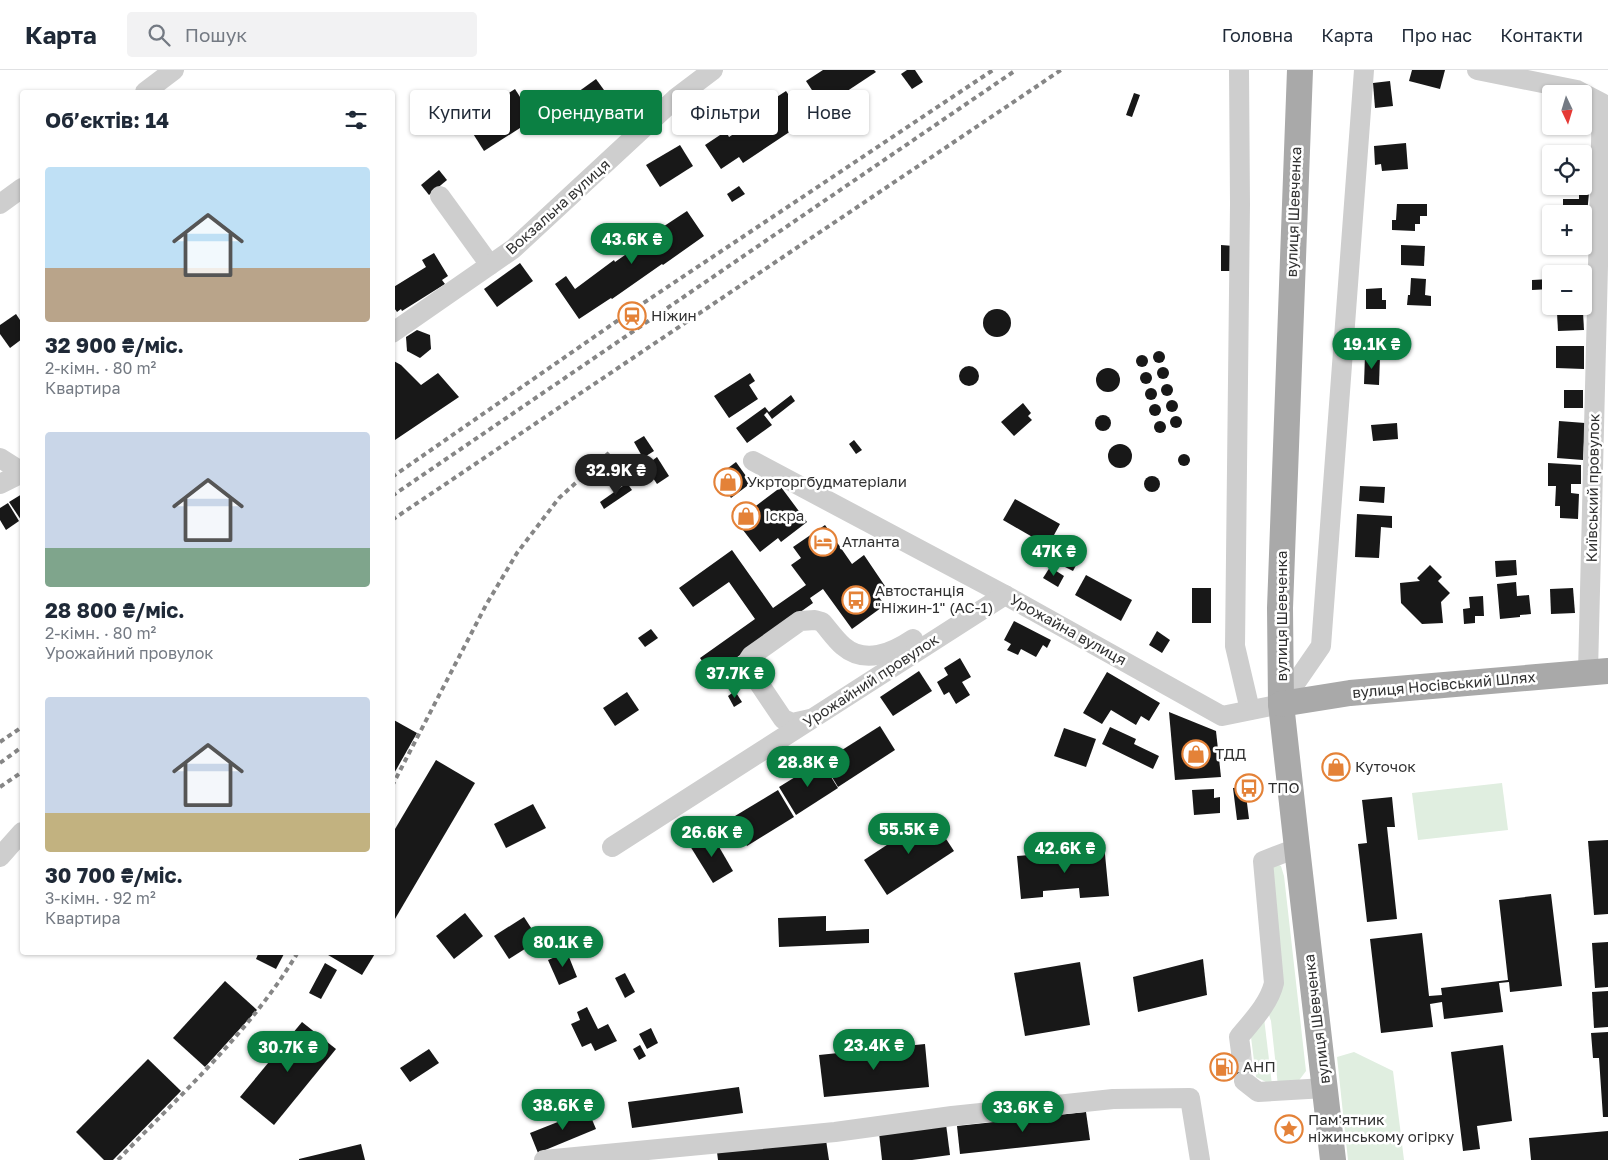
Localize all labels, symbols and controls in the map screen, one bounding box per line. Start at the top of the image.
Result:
search box [127,12,477,57]
text: Карта [25,20,97,49]
icon: search [145,21,173,49]
text: Пошук [185,23,247,46]
text: Головна [1222,24,1293,46]
text: Карта [1321,24,1373,46]
text: Про нас [1401,24,1472,46]
text: Контакти [1500,24,1583,46]
north arrow [1542,85,1592,135]
map controls [1542,85,1592,315]
chip: Купити [410,90,510,135]
chip: Орендувати [520,90,662,135]
chip: Фільтри [672,90,778,135]
chip: Нове [788,90,869,135]
icon: filters [342,106,370,134]
text: Об’єктів: 14 [45,107,169,133]
button: locate [1542,145,1592,195]
street label: вулиця Шевченка [1282,146,1304,278]
street label: Вокзальна вулиця [501,155,613,258]
icon: home [163,200,253,290]
button: + [1542,205,1592,255]
pin: 43.6K ₴ [586,222,678,265]
text: 43.6K ₴ [602,229,662,249]
button: − [1542,265,1592,315]
station icon: Ніжин [617,301,647,331]
place label: Ніжин [651,306,697,324]
pin: 19.1K ₴ [1326,328,1418,370]
text: 32 900 ₴/міс. [45,332,184,358]
text: 19.1K ₴ [1343,334,1401,354]
text: 2-кімн. · 80 m² [45,358,156,378]
text: Квартира [45,378,120,398]
street label: Київський провулок [1582,413,1602,563]
pin: 32.9K ₴ [570,454,662,496]
text: 32.9K ₴ [586,460,646,480]
icon: home [163,465,253,555]
shop icon: Укрторгбудматеріали [713,467,743,497]
place label: Укрторгбудматеріали [747,472,907,490]
shop icon: Іскра [731,501,761,531]
place label: Іскра [765,506,804,524]
hotel icon: Атланта [808,527,838,557]
place label: Атланта [842,532,900,550]
pin: 47K ₴ [1019,534,1089,577]
text: 47K ₴ [1032,541,1076,561]
street label: вулиця Шевченка [1272,551,1290,681]
place label: Автостанція "Ніжин-1" (АС-1) [875,581,993,616]
bus stop icon: Автостанція "Ніжин-1" (АС-1) [841,585,871,615]
street label: Урожайна вулиця [1007,590,1130,669]
text: 28 800 ₴/міс. [45,597,185,623]
text: 2-кімн. · 80 m² [45,623,156,643]
street label: Урожайний провулок [799,629,942,731]
text: Урожайний провулок [45,643,213,663]
pin: 37.7K ₴ [689,656,781,699]
text: 37.7K ₴ [706,663,764,683]
street label: вулиця Носівський Шлях [1352,667,1536,701]
icon: home [163,730,253,820]
shop icon: ТДД [1181,739,1211,769]
place label: ТДД [1215,744,1246,762]
pin: 28.8K ₴ [762,746,854,788]
text: 28.8K ₴ [778,752,838,772]
shop icon: Куточок [1321,752,1351,782]
place label: Куточок [1355,757,1416,775]
bus stop icon: ТПО [1234,773,1264,803]
place label: ТПО [1268,778,1300,796]
pin: 55.5K ₴ [863,812,955,855]
pin: 26.6K ₴ [666,816,758,858]
text: 55.5K ₴ [879,819,939,839]
text: 26.6K ₴ [682,822,742,842]
pin: 42.6K ₴ [1019,832,1111,874]
text: 42.6K ₴ [1035,838,1095,858]
text: 30 700 ₴/міс. [45,862,183,888]
text: 3-кімн. · 92 m² [45,888,156,908]
text: Квартира [45,908,120,928]
pin: 80.1K ₴ [517,926,609,968]
text: 80.1K ₴ [533,932,593,952]
street label: вулиця Шевченка [1299,953,1333,1085]
pin: 23.4K ₴ [828,1028,920,1071]
pin: 30.7K ₴ [242,1030,334,1073]
text: 23.4K ₴ [844,1035,904,1055]
text: 30.7K ₴ [258,1037,318,1057]
fuel station icon: АНП [1209,1052,1239,1082]
place label: АНП [1243,1057,1276,1075]
pin: 38.6K ₴ [517,1088,609,1131]
pin: 33.6K ₴ [977,1090,1069,1133]
text: 38.6K ₴ [533,1095,593,1115]
text: 33.6K ₴ [993,1097,1053,1117]
place label: Пам'ятник ніжинському огірку [1308,1110,1455,1145]
place icon: Пам'ятник ніжинському огірку [1274,1114,1304,1144]

